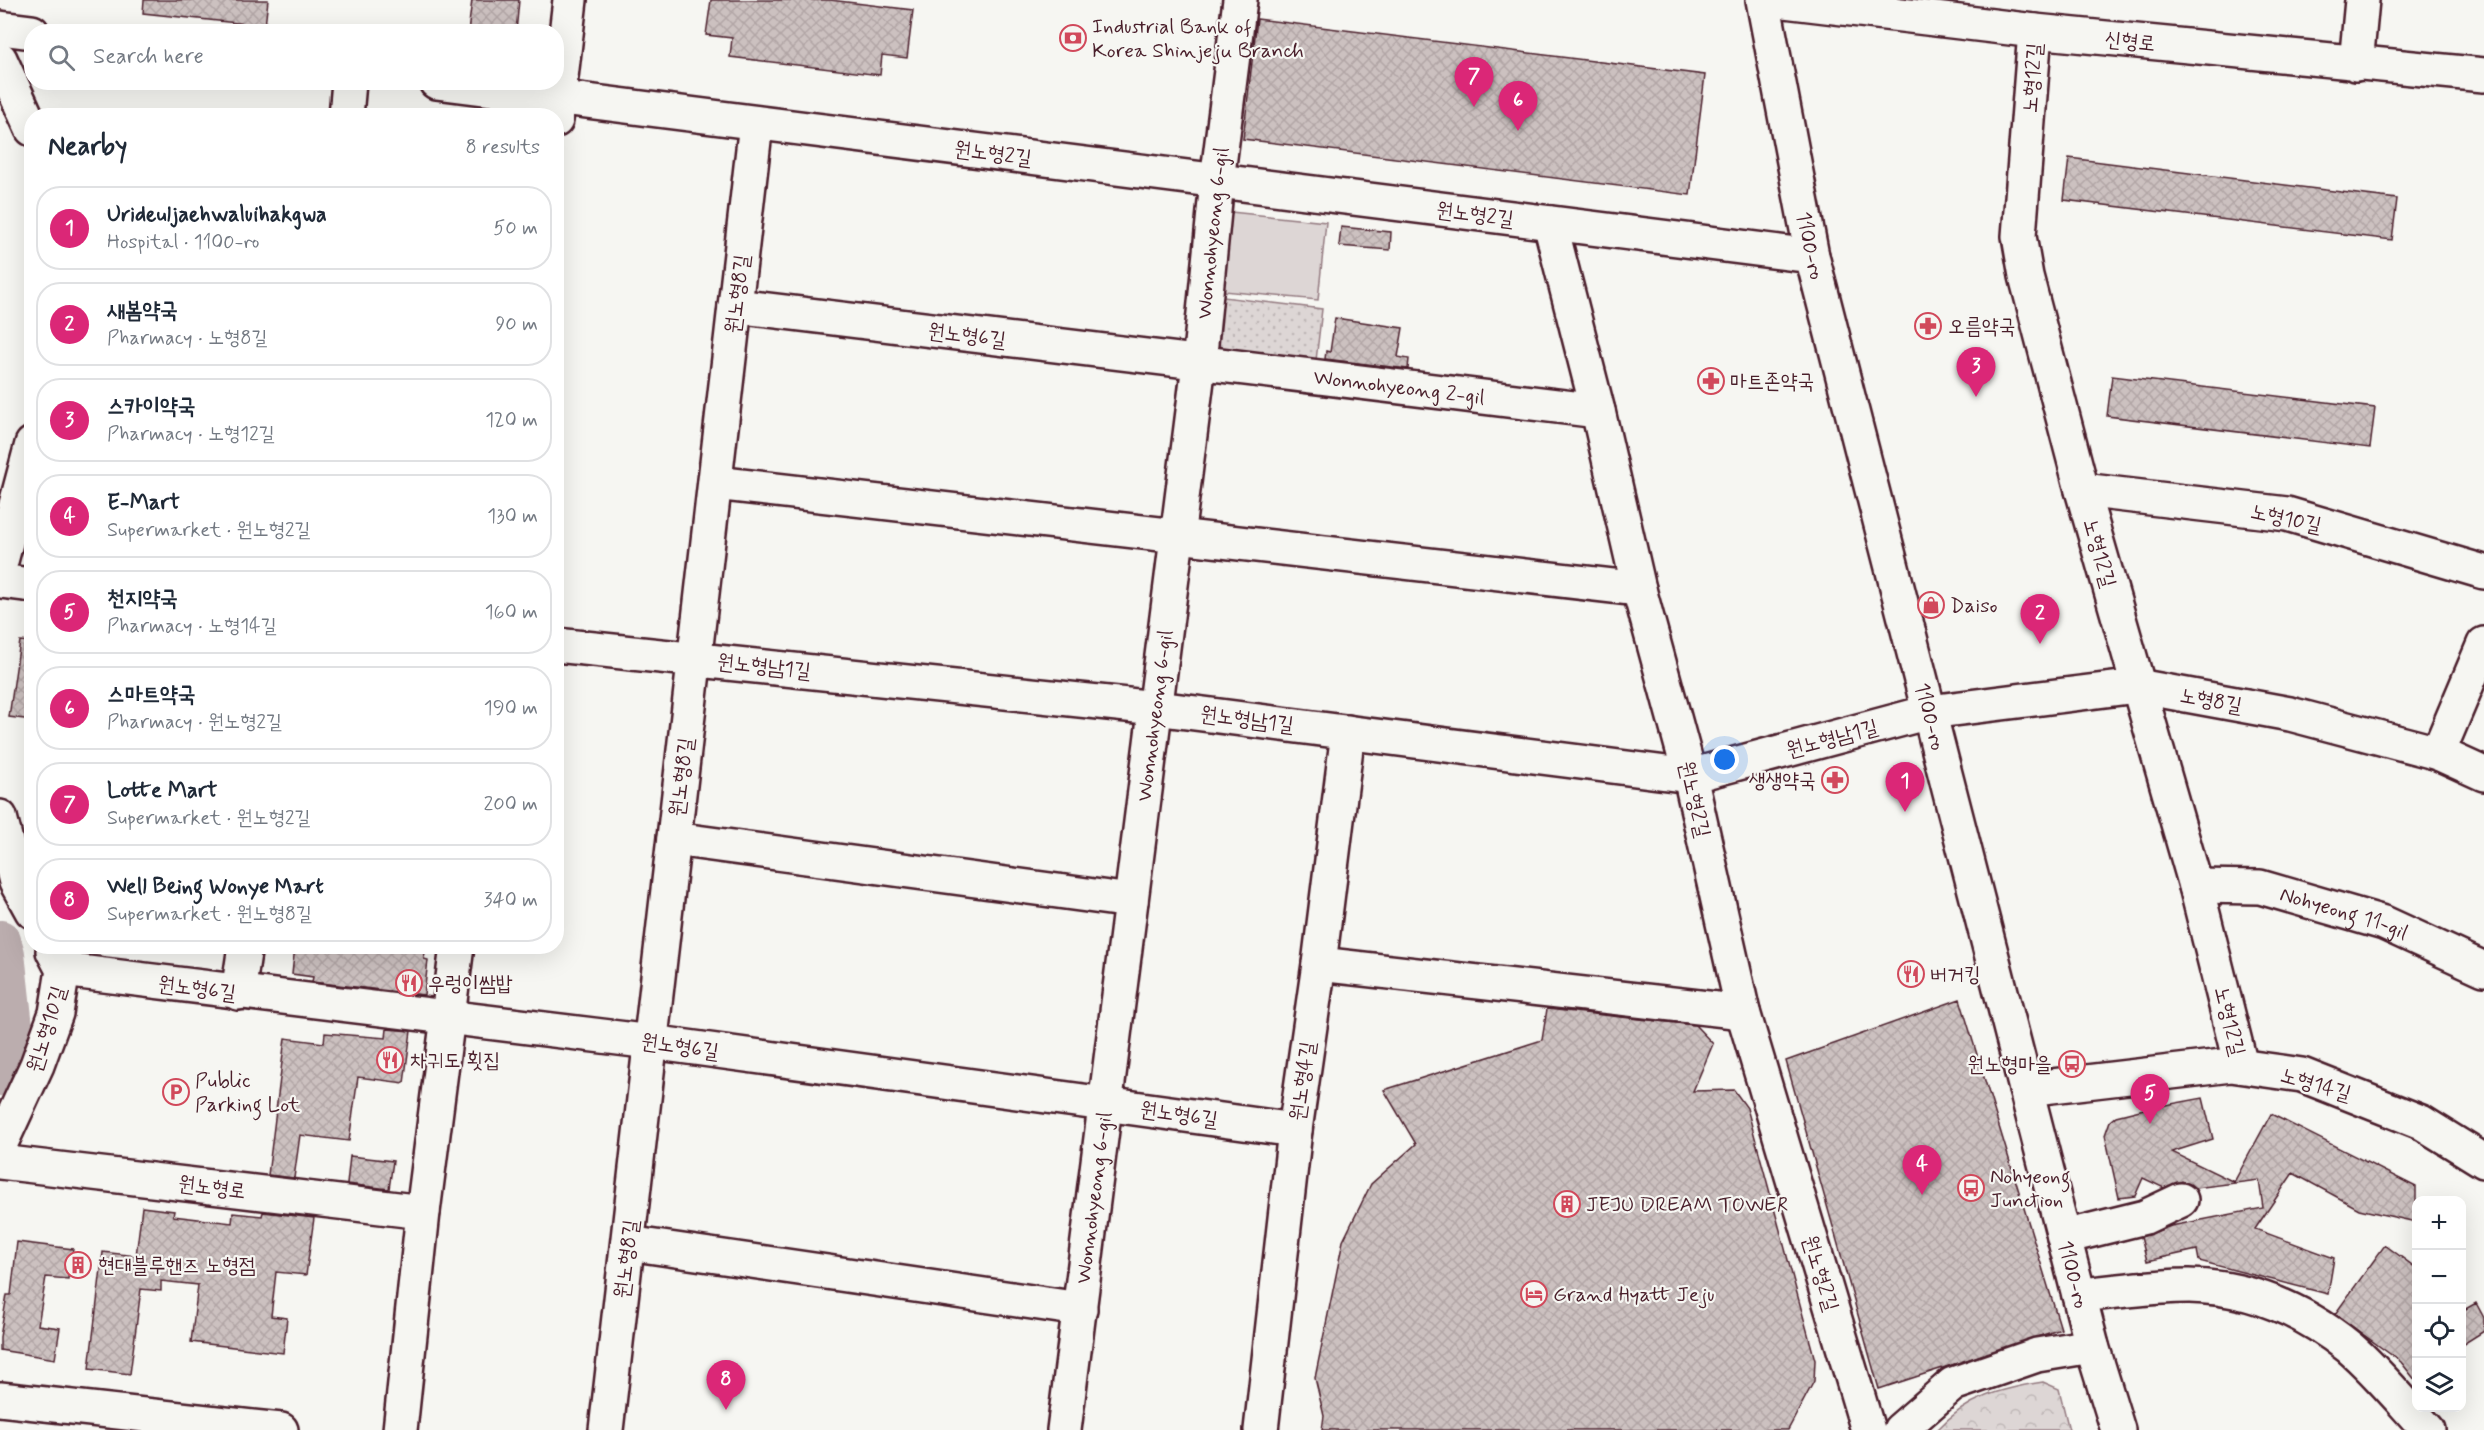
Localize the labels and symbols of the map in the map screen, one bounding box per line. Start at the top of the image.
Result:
place label: Industrial Bank of Korea Shinjeju Branch [1092,13,1304,65]
bank icon: Industrial Bank of Korea Shinjeju Branch [1058,23,1088,53]
street label: 신형로 [2103,25,2157,59]
street label: 노형12길 [2017,42,2049,114]
pin: 7 [1454,57,1494,107]
pin: 6 [1498,82,1538,131]
street label: 원노형2길 [953,135,1033,173]
street label: Wonnohyeong 6-gil [1190,146,1236,321]
street label: 원노형2길 [1435,196,1515,234]
street label: 1100-ro [1789,209,1831,283]
street label: 원노형8길 [719,253,757,335]
pharmacy icon: 오름약국 [1913,311,1943,341]
place label: 오름약국 [1948,313,2016,341]
street label: 원노형6길 [926,317,1008,355]
pin: 3 [1956,348,1996,397]
street label: Wonnohyeong 2-gil [1312,363,1486,412]
pharmacy icon: 마트존약국 [1696,366,1726,396]
place label: 마트존약국 [1730,368,1815,396]
street label: 노형10길 [2248,498,2324,540]
street label: 노형12길 [2076,516,2122,591]
shop icon: Daiso [1916,590,1946,620]
place label: Daiso [1950,592,1998,620]
pin: 2 [2020,594,2060,644]
street label: Wonnohyeong 6-gil [1131,628,1180,803]
street label: 원노형남1길 [716,648,812,686]
street label: 1100-ro [1907,680,1951,754]
street label: 노형8길 [2178,682,2244,720]
street label: 원노형남1길 [1199,700,1295,740]
street label: 원노형남1길 [1783,713,1881,765]
street label: 원노형8길 [663,736,701,818]
your location [1710,745,1739,774]
street label: 원노형2길 [1672,758,1716,840]
pin: 1 [1886,762,1924,812]
pharmacy icon: 생생약국 [1820,765,1850,795]
place label: 생생약국 [1748,767,1816,795]
street label: Nohyeong 11-gil [2276,880,2413,947]
restaurant icon: 버거킹 [1896,959,1926,989]
place label: 버거킹 [1930,961,1981,989]
restaurant icon: 우렁이쌈밥 [394,968,424,998]
street label: 원노형6길 [156,970,238,1008]
place label: 우렁이쌈밥 [428,970,513,998]
street label: 원노형10길 [21,983,73,1076]
street label: 노형12길 [2207,984,2251,1059]
street label: 원노형6길 [639,1028,721,1066]
street label: 원노형4길 [1284,1040,1322,1123]
restaurant icon: 차귀도 횟집 [375,1045,405,1075]
place label: 차귀도 횟집 [410,1047,500,1075]
bus stop icon: 원노형마을 [2057,1049,2087,1079]
place label: 원노형마을 [1968,1051,2052,1079]
street label: 노형14길 [2277,1062,2354,1108]
place label: Public Parking Lot [195,1067,301,1121]
pin: 5 [2130,1074,2170,1124]
parking icon: Public Parking Lot [161,1077,191,1107]
street label: 원노형6길 [1138,1096,1220,1134]
street label: Wonnohyeong 6-gil [1070,1110,1119,1285]
pin: 4 [1902,1146,1942,1195]
place label: Nohyeong Junction [1990,1163,2071,1215]
street label: 원노형로 [177,1170,247,1206]
bus stop icon: Nohyeong Junction [1956,1173,1986,1203]
building icon: JEJU DREAM TOWER [1552,1189,1582,1219]
place label: JEJU DREAM TOWER [1586,1191,1789,1219]
street label: 원노형8길 [608,1218,646,1300]
street label: 원노형2길 [1795,1232,1845,1315]
street label: 1100-ro [2050,1238,2095,1311]
building icon: 현대블루핸즈 노형점 [63,1250,93,1280]
place label: 현대블루핸즈 노형점 [98,1252,256,1280]
hotel icon: Grand Hyatt Jeju [1519,1279,1549,1309]
place label: Grand Hyatt Jeju [1553,1281,1715,1309]
pin: 8 [706,1360,746,1410]

